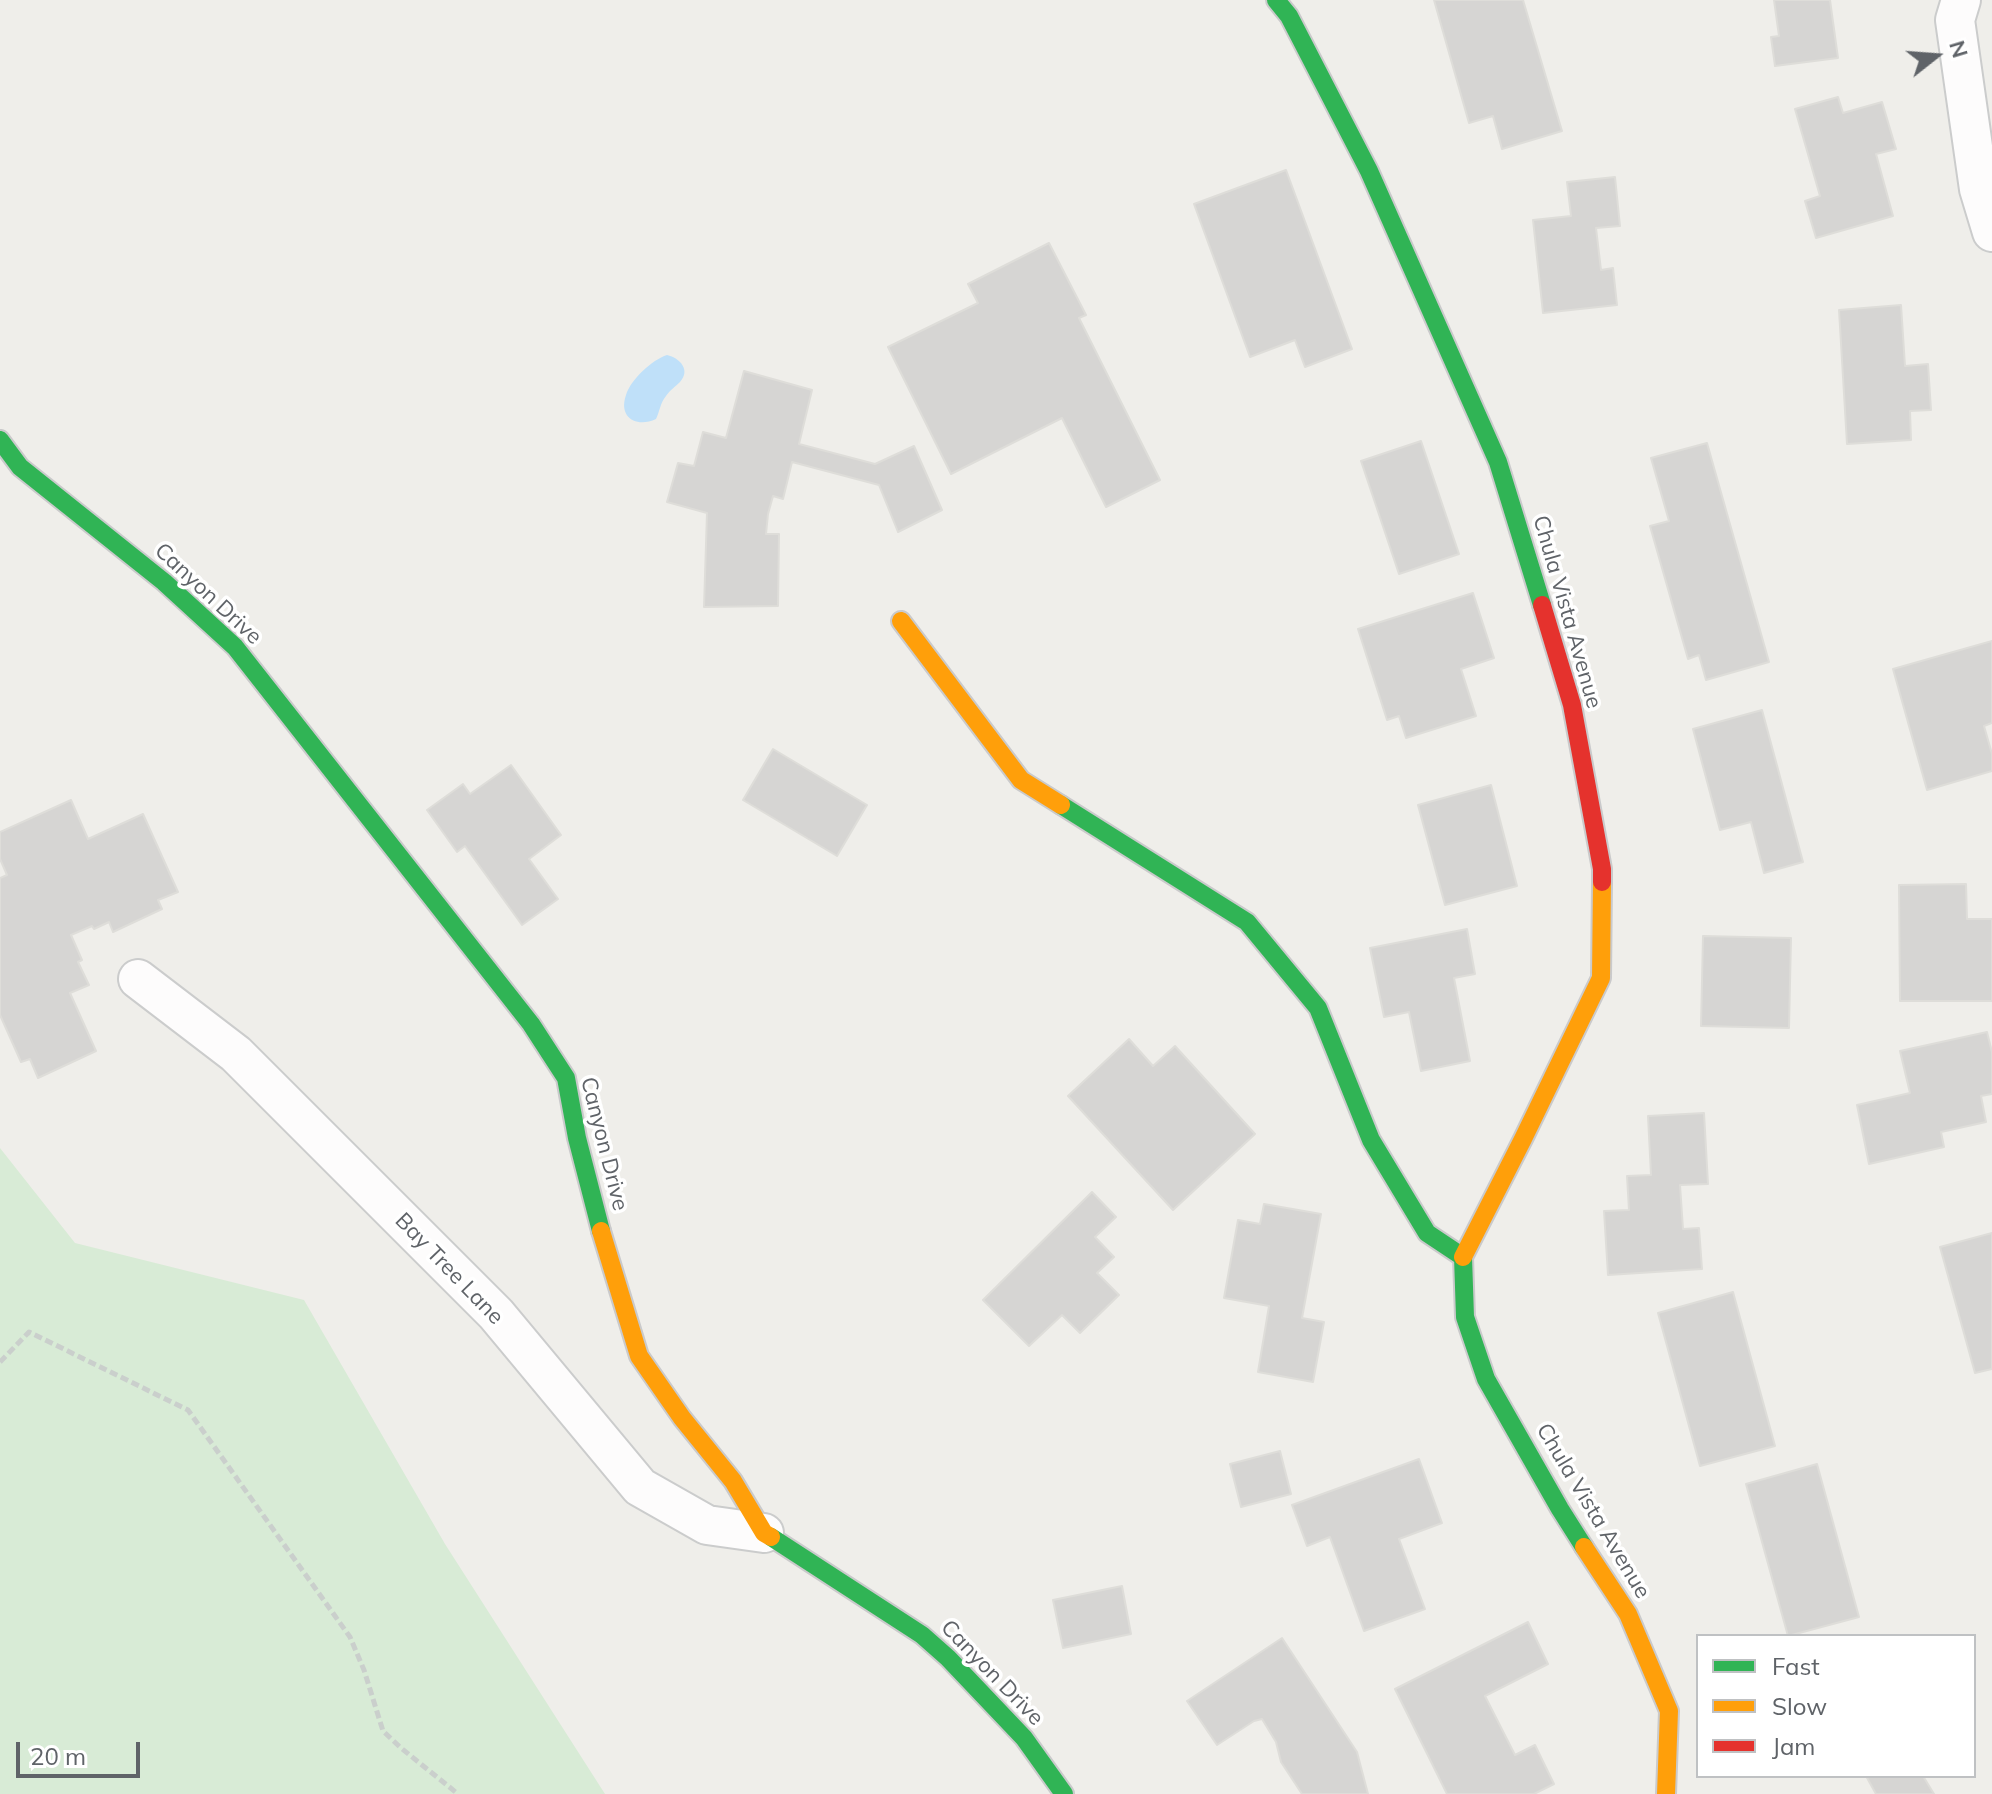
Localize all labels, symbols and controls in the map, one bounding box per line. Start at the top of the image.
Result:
north arrow [1896,16,1976,96]
text: N [1943,37,1975,61]
street label: Chula Vista Avenue [1527,512,1607,712]
street label: Canyon Drive [149,538,267,650]
street label: Canyon Drive [575,1075,633,1213]
street label: Bay Tree Lane [389,1208,509,1330]
street label: Chula Vista Avenue [1530,1419,1656,1603]
street label: Canyon Drive [935,1615,1049,1731]
legend [1696,1634,1976,1778]
text: Fast [1772,1651,1820,1681]
text: Slow [1772,1691,1827,1721]
scale bar [20,1726,144,1776]
text: Jam [1772,1731,1815,1761]
text: 20 m [30,1741,86,1771]

